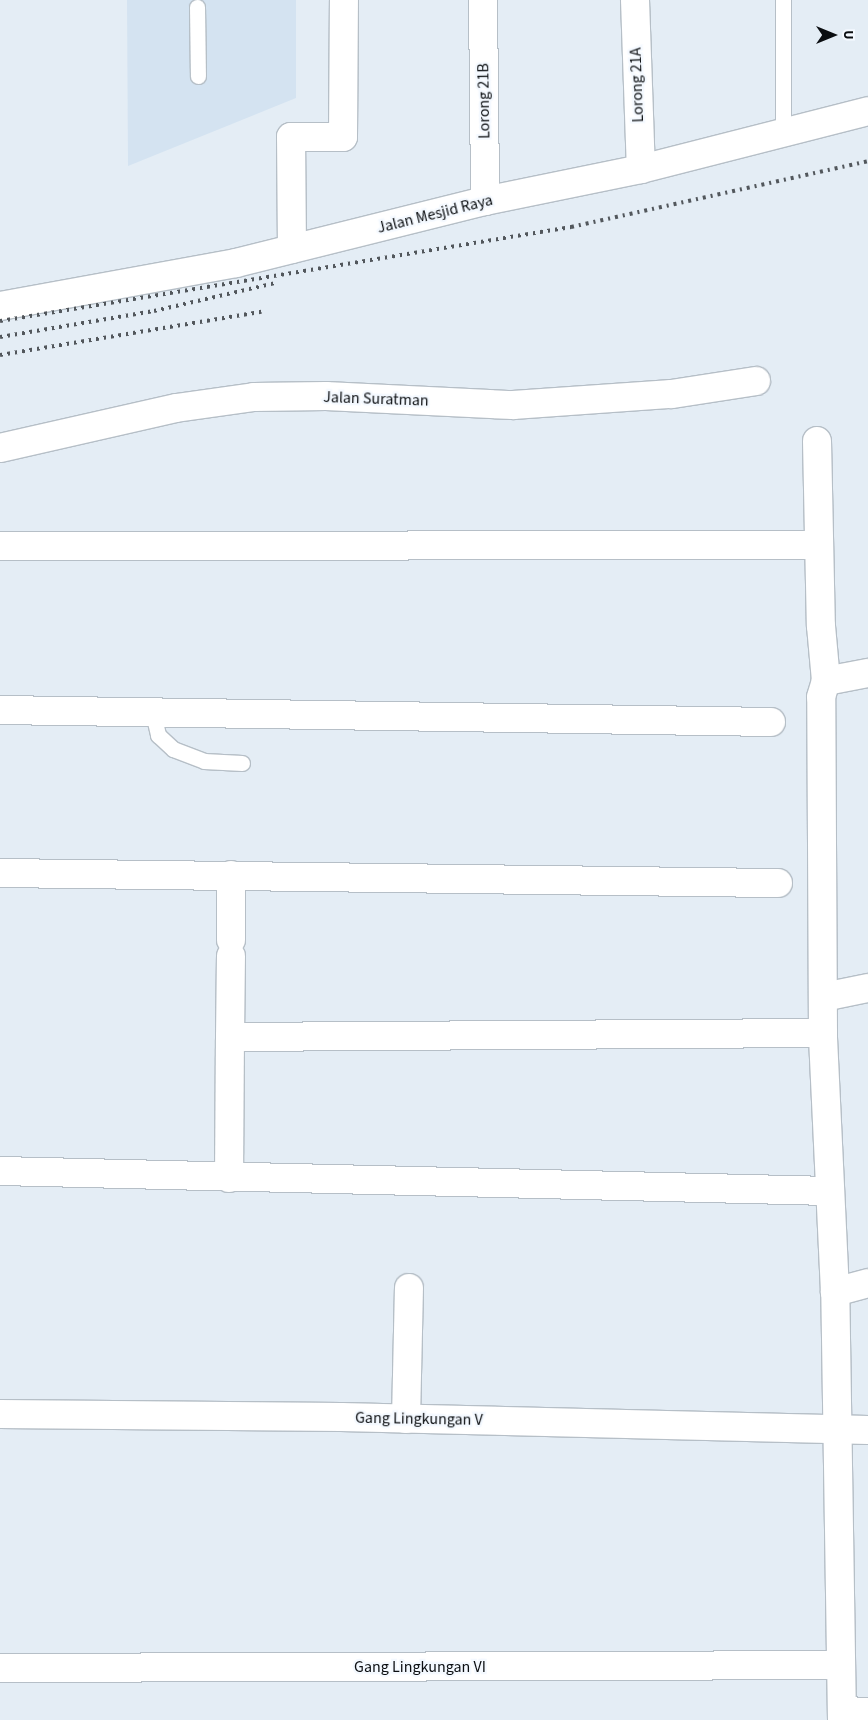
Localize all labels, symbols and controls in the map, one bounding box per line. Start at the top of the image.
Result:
north arrow [808,10,858,60]
text: U [838,30,858,40]
street label: Lorong 21A [626,47,648,123]
street label: Lorong 21B [474,63,494,139]
street label: Jalan Mesjid Raya [375,190,495,238]
street label: Jalan Suratman [323,388,429,410]
street label: Gang Lingkungan V [355,1408,483,1430]
street label: Gang Lingkungan VI [354,1657,486,1677]

